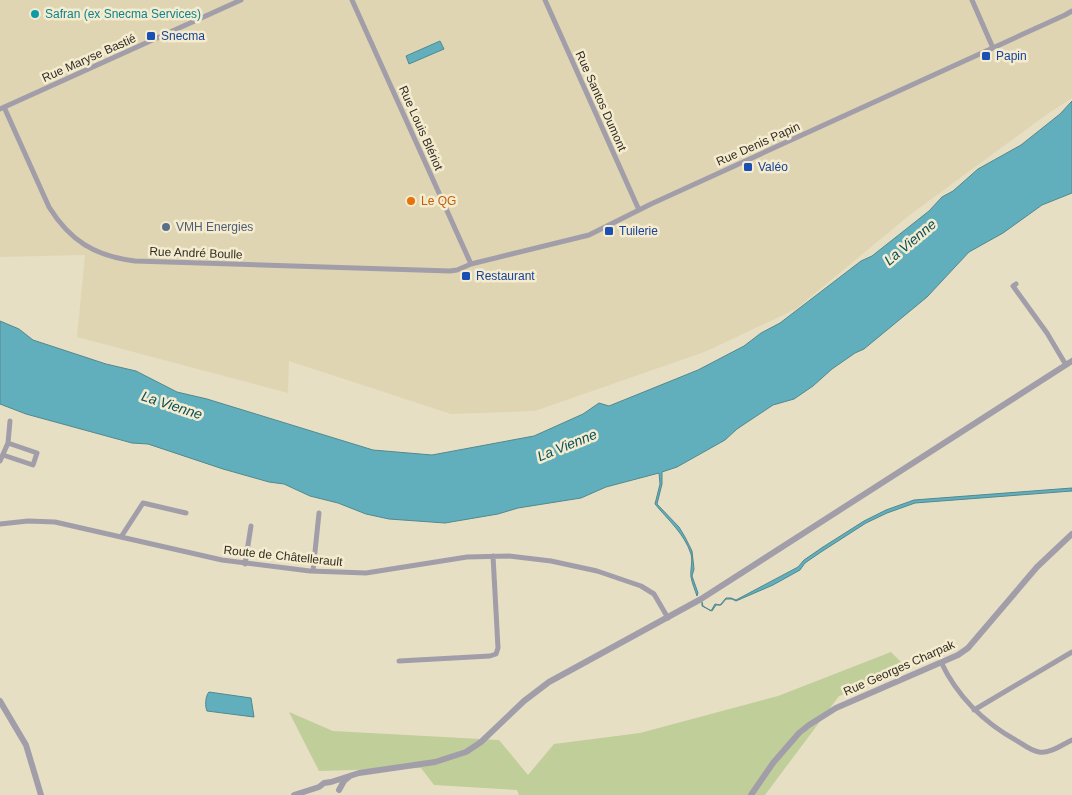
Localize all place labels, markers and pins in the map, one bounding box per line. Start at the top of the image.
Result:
place label: Safran (ex Snecma Services) [45,7,201,21]
marker: Safran (ex Snecma Services) [29,8,41,20]
place label: Snecma [161,29,205,43]
marker: Snecma [145,30,157,42]
place label: Papin [996,49,1027,63]
marker: Papin [980,50,992,62]
place label: Valéo [758,160,788,174]
marker: Valéo [742,161,754,173]
place label: Le QG [421,194,456,208]
marker: Le QG [405,195,417,207]
place label: VMH Energies [176,220,253,234]
marker: VMH Energies [160,221,172,233]
place label: Tuilerie [619,224,658,238]
marker: Tuilerie [603,225,615,237]
place label: Restaurant [476,269,535,283]
marker: Restaurant [460,270,472,282]

